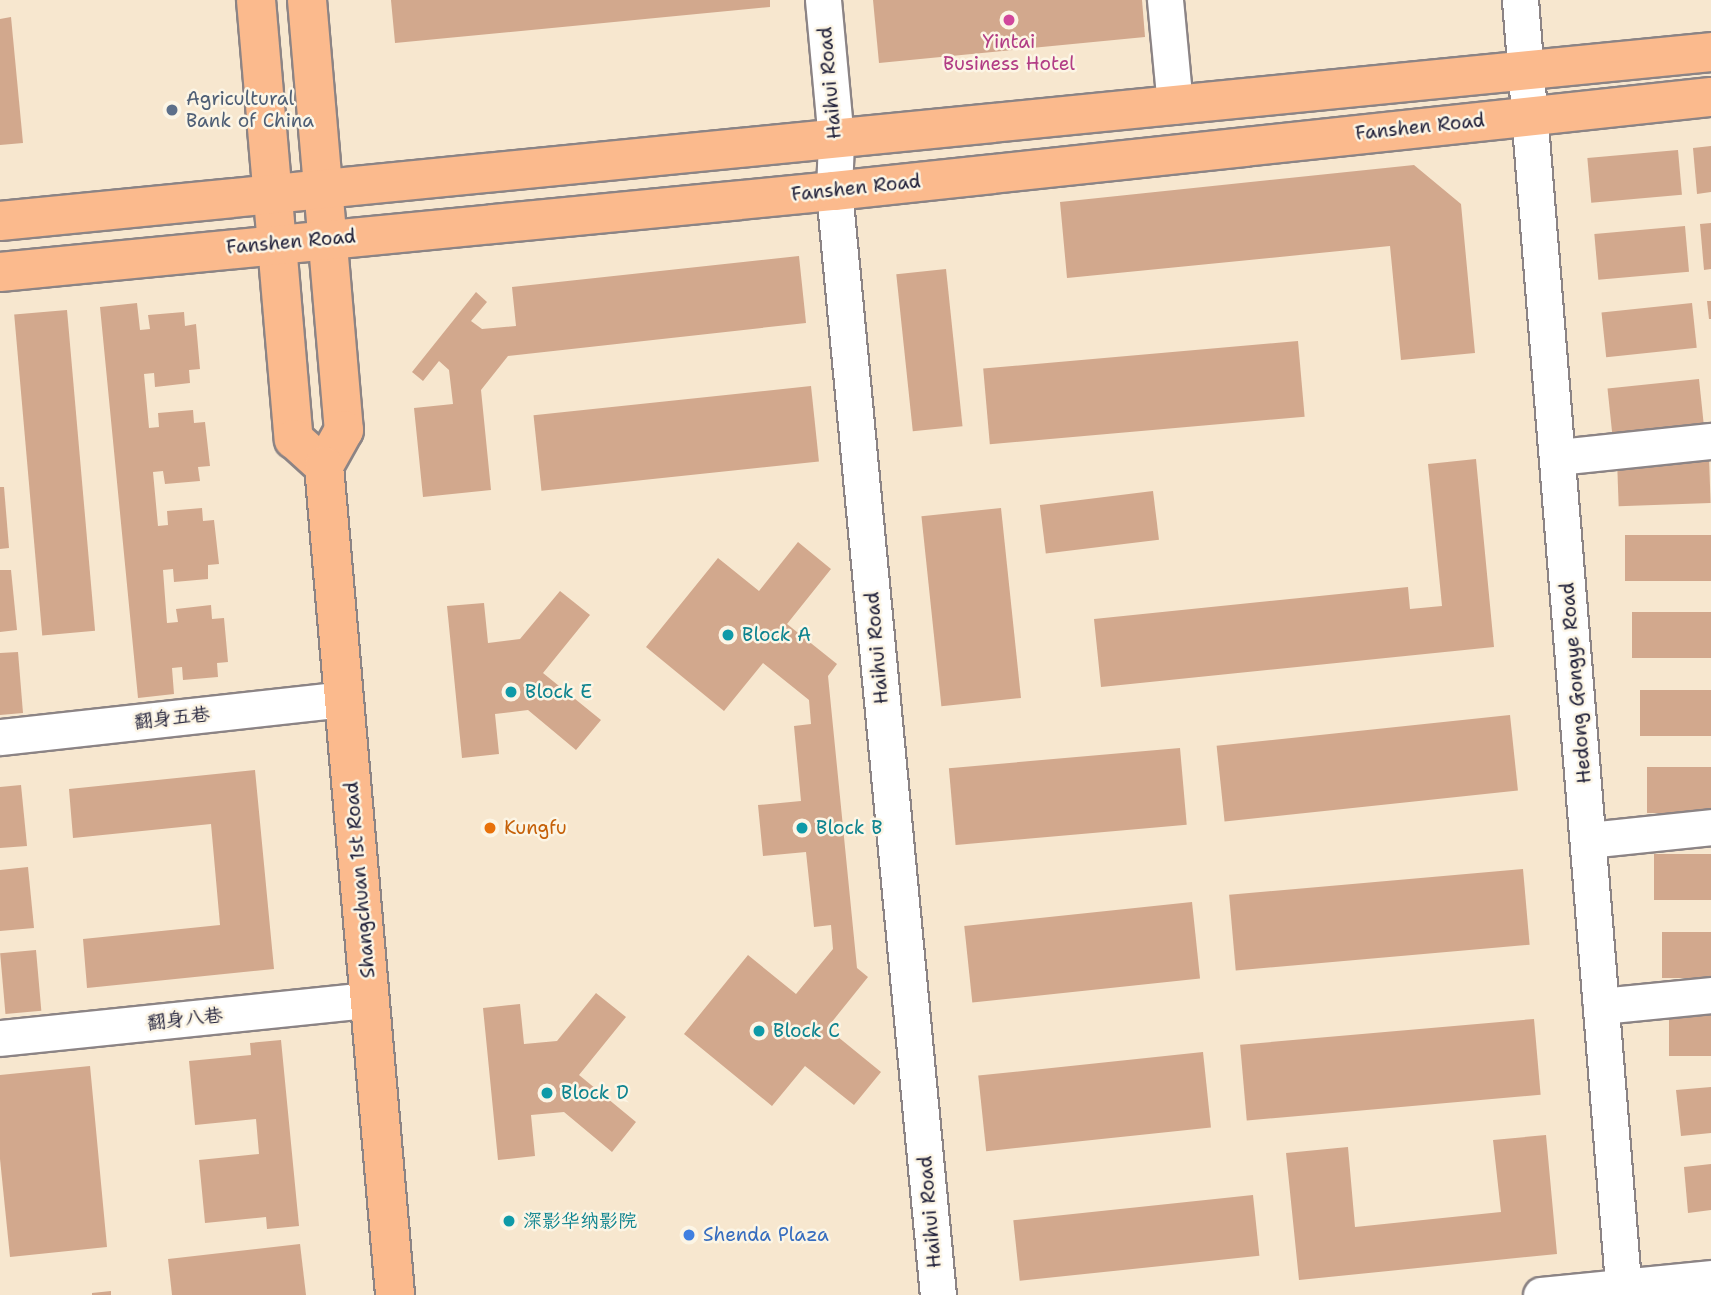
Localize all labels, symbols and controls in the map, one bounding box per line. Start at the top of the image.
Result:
marker: Yintai Business Hotel [1001,12,1017,28]
street label: Haihui Road [814,26,846,140]
place label: Yintai Business Hotel [943,31,1075,75]
place label: Agricultural Bank of China [186,88,314,132]
marker: Agricultural Bank of China [164,102,180,118]
street label: Fanshen Road [1354,109,1486,145]
street label: Fanshen Road [790,170,922,206]
street label: Fanshen Road [225,225,357,259]
street label: Hedong Gongye Road [1556,582,1596,784]
street label: Haihui Road [861,591,893,705]
place label: Block A [742,624,811,646]
marker: Block A [720,627,736,643]
place label: Block E [525,681,592,703]
marker: Block E [503,684,519,700]
street label: 翻身五巷 [133,703,211,733]
street label: Shangchuan 1st Road [340,781,380,979]
place label: Kungfu [504,817,567,839]
place label: Block B [816,817,882,839]
marker: Kungfu [482,820,498,836]
marker: Block B [794,820,810,836]
street label: 翻身八巷 [146,1004,224,1034]
place label: Block C [773,1020,840,1042]
marker: Block C [751,1023,767,1039]
place label: Block D [561,1082,629,1104]
marker: Block D [539,1085,555,1101]
street label: Haihui Road [914,1155,946,1269]
place label: 深影华纳影院 [523,1210,637,1232]
marker: 深影华纳影院 [501,1213,517,1229]
place label: Shenda Plaza [703,1224,829,1246]
marker: Shenda Plaza [681,1227,697,1243]

